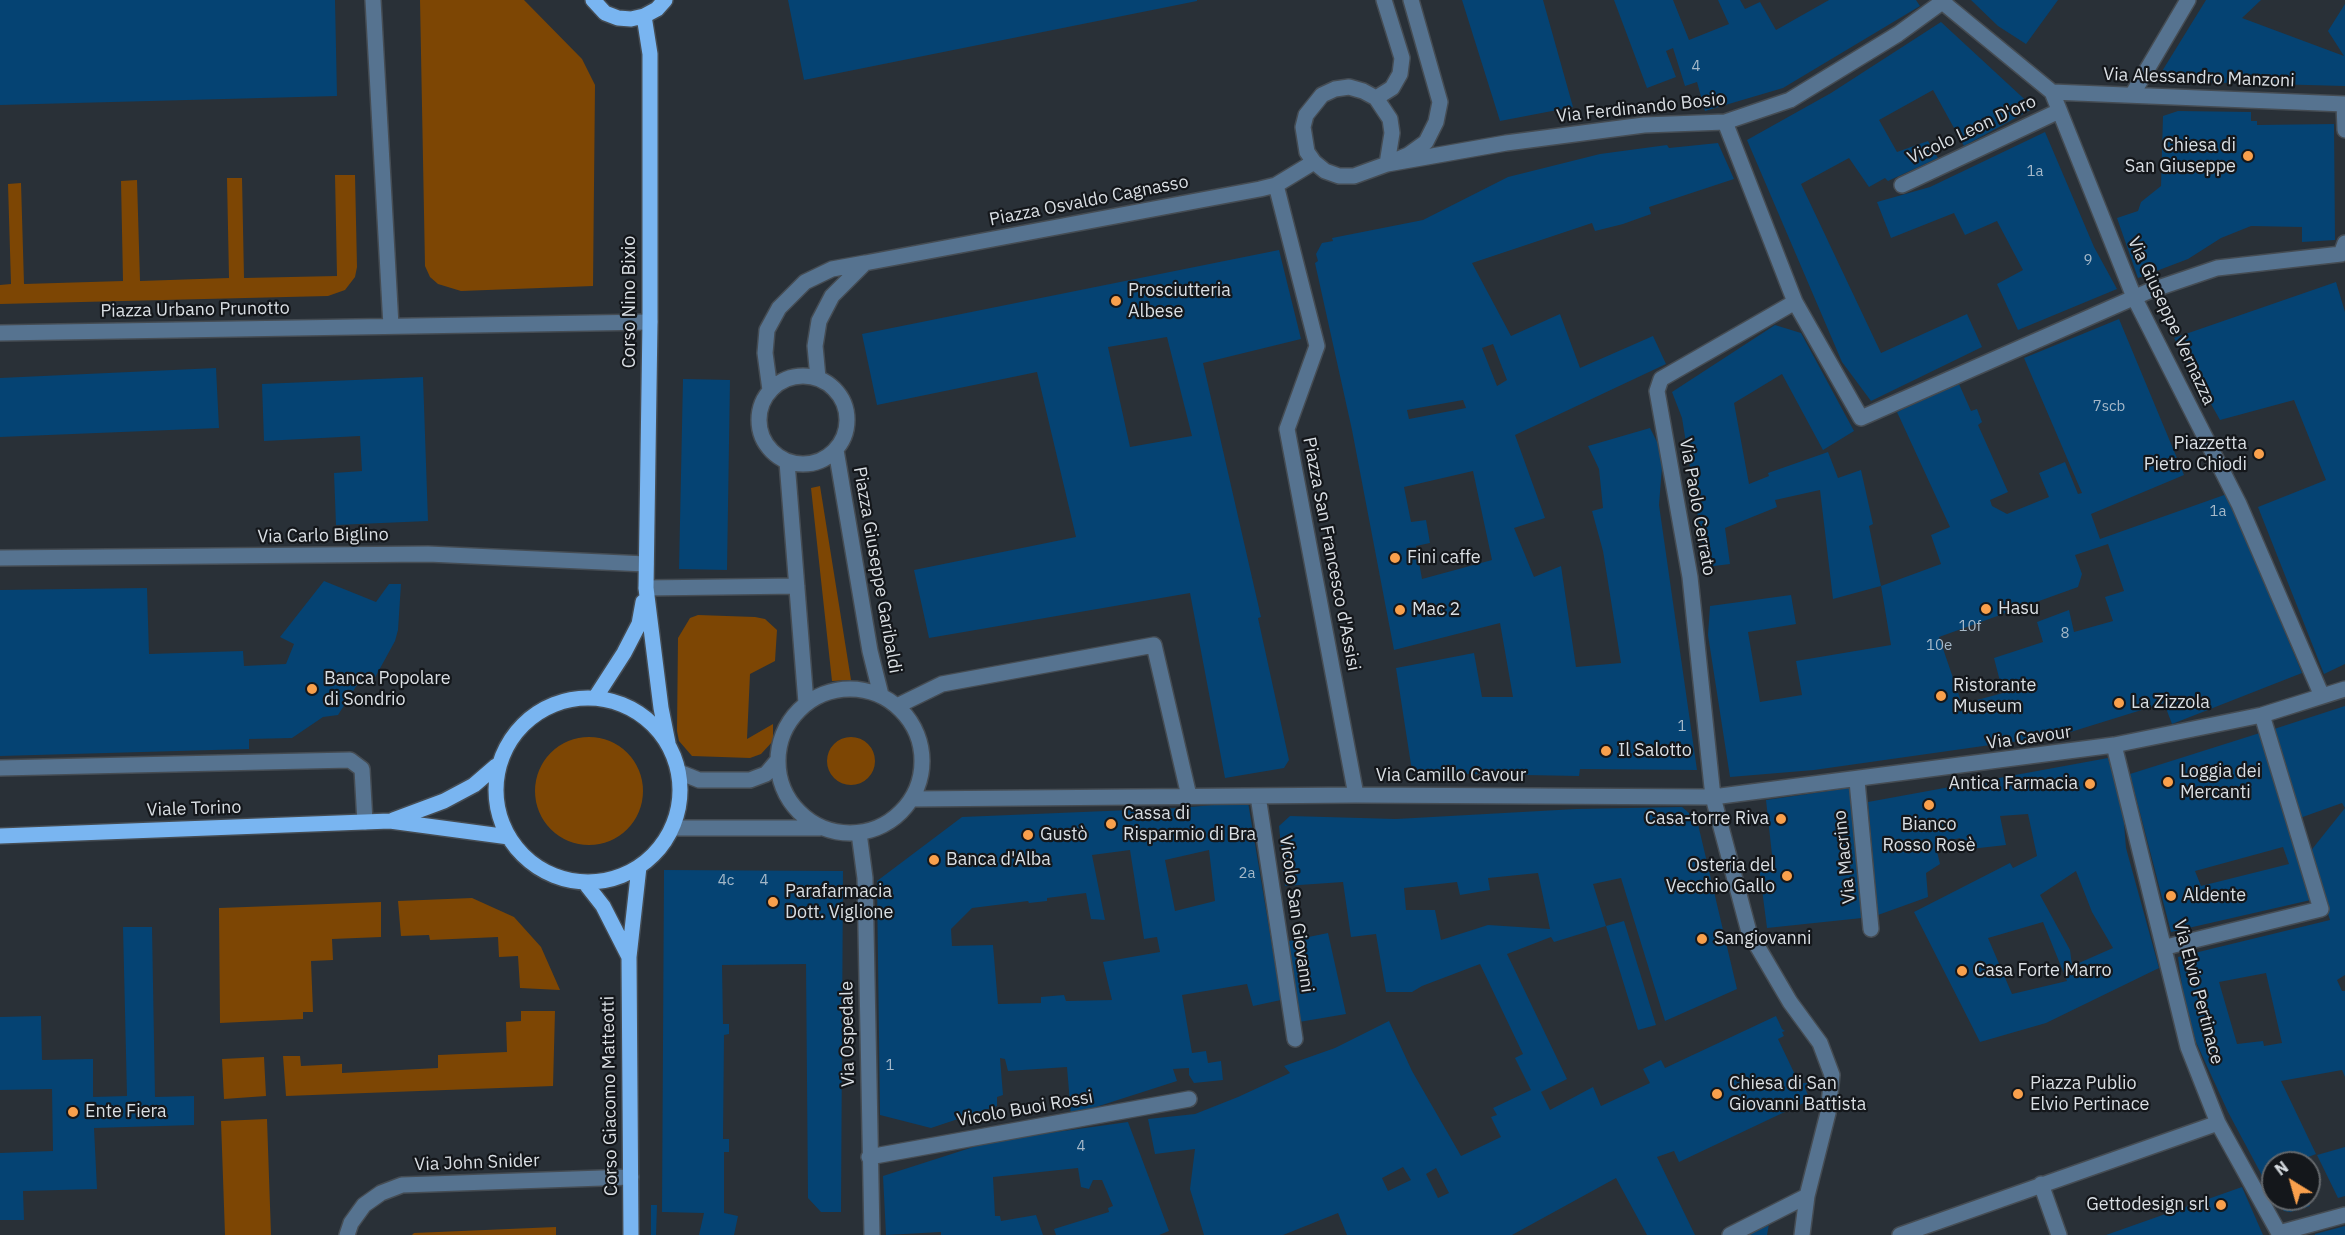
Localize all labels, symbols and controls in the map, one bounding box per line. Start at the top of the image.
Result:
house number: 4 [1692,58,1700,76]
street label: Via Alessandro Manzoni [2103,64,2295,92]
street label: Via Ferdinando Bosio [1555,88,1727,128]
street label: Vicolo Leon D'oro [1904,91,2040,169]
place label: Chiesa di San Giuseppe [2125,135,2236,178]
marker: Chiesa di San Giuseppe [2241,149,2255,163]
house number: 1a [2026,163,2044,181]
street label: Piazza Osvaldo Cagnasso [988,171,1190,231]
street label: Via Giuseppe Vernazza [2122,233,2220,409]
street label: Corso Nino Bixio [619,236,641,368]
house number: 9 [2084,252,2092,270]
place label: Prosciutteria Albese [1128,280,1231,322]
marker: Prosciutteria Albese [1109,294,1123,308]
street label: Piazza Urbano Prunotto [100,298,290,322]
house number: 7scb [2093,398,2125,416]
place label: Piazzetta Pietro Chiodi [2144,433,2247,476]
street label: Piazza San Francesco d'Assisi [1298,435,1364,673]
street label: Via Paolo Cerrato [1674,437,1720,577]
marker: Piazzetta Pietro Chiodi [2252,447,2266,461]
street label: Piazza Giuseppe Garibaldi [848,465,906,675]
house number: 1a [2209,503,2227,521]
street label: Via Carlo Biglino [257,524,389,548]
place label: Fini caffe [1407,547,1481,569]
marker: Fini caffe [1388,551,1402,565]
place label: Hasu [1998,598,2039,620]
place label: Mac 2 [1412,599,1460,621]
marker: Hasu [1979,602,1993,616]
marker: Mac 2 [1393,603,1407,617]
house number: 10f [1959,618,1981,636]
house number: 8 [2061,625,2069,643]
house number: 10e [1926,637,1952,655]
place label: Banca Popolare di Sondrio [324,668,451,710]
place label: Ristorante Museum [1953,675,2036,718]
marker: Banca Popolare di Sondrio [305,682,319,696]
marker: Ristorante Museum [1934,689,1948,703]
place label: La Zizzola [2131,692,2210,714]
marker: La Zizzola [2112,696,2126,710]
house number: 1 [1678,718,1686,736]
street label: Via Cavour [1985,721,2073,755]
place label: Il Salotto [1618,740,1692,762]
marker: Il Salotto [1599,744,1613,758]
place label: Loggia dei Mercanti [2180,761,2261,804]
street label: Via Camillo Cavour [1376,765,1526,787]
place label: Antica Farmacia [1948,773,2078,795]
marker: Loggia dei Mercanti [2161,775,2175,789]
marker: Antica Farmacia [2083,777,2097,791]
street label: Viale Torino [146,797,242,821]
marker: Bianco Rosso Rosè [1922,798,1936,812]
place label: Cassa di Risparmio di Bra [1123,803,1256,846]
place label: Casa-torre Riva [1645,808,1769,830]
street label: Via Macrino [1829,809,1861,905]
marker: Casa-torre Riva [1774,812,1788,826]
place label: Bianco Rosso Rosè [1882,814,1976,856]
marker: Cassa di Risparmio di Bra [1104,817,1118,831]
place label: Gustò [1040,824,1088,846]
marker: Gustò [1021,828,1035,842]
street label: Vicolo San Giovanni [1274,834,1318,994]
place label: Banca d'Alba [946,849,1051,871]
marker: Banca d'Alba [927,853,941,867]
place label: Osteria del Vecchio Gallo [1666,855,1775,898]
house number: 2a [1238,865,1256,883]
marker: Osteria del Vecchio Gallo [1780,869,1794,883]
house number: 4c [718,872,734,890]
house number: 4 [760,872,768,890]
place label: Parafarmacia Dott. Viglione [785,881,893,924]
place label: Aldente [2183,885,2246,907]
marker: Aldente [2164,889,2178,903]
marker: Parafarmacia Dott. Viglione [766,895,780,909]
street label: Via Elvio Pertinace [2168,917,2228,1067]
place label: Sangiovanni [1714,928,1811,950]
marker: Sangiovanni [1695,932,1709,946]
place label: Casa Forte Marro [1974,960,2112,982]
marker: Casa Forte Marro [1955,964,1969,978]
street label: Via Ospedale [836,981,860,1087]
street label: Corso Giacomo Matteotti [597,996,623,1196]
house number: 1 [886,1057,894,1075]
place label: Chiesa di San Giovanni Battista [1729,1073,1866,1116]
place label: Piazza Publio Elvio Pertinace [2030,1073,2149,1116]
street label: Vicolo Buoi Rossi [955,1086,1095,1132]
marker: Chiesa di San Giovanni Battista [1710,1087,1724,1101]
marker: Piazza Publio Elvio Pertinace [2011,1087,2025,1101]
place label: Ente Fiera [85,1101,167,1123]
marker: Ente Fiera [66,1105,80,1119]
house number: 4 [1077,1138,1085,1156]
street label: Via John Snider [414,1150,540,1176]
north arrow [2261,1151,2321,1211]
text: N [2271,1157,2292,1180]
place label: Gettodesign srl [2086,1194,2209,1216]
marker: Gettodesign srl [2214,1198,2228,1212]

